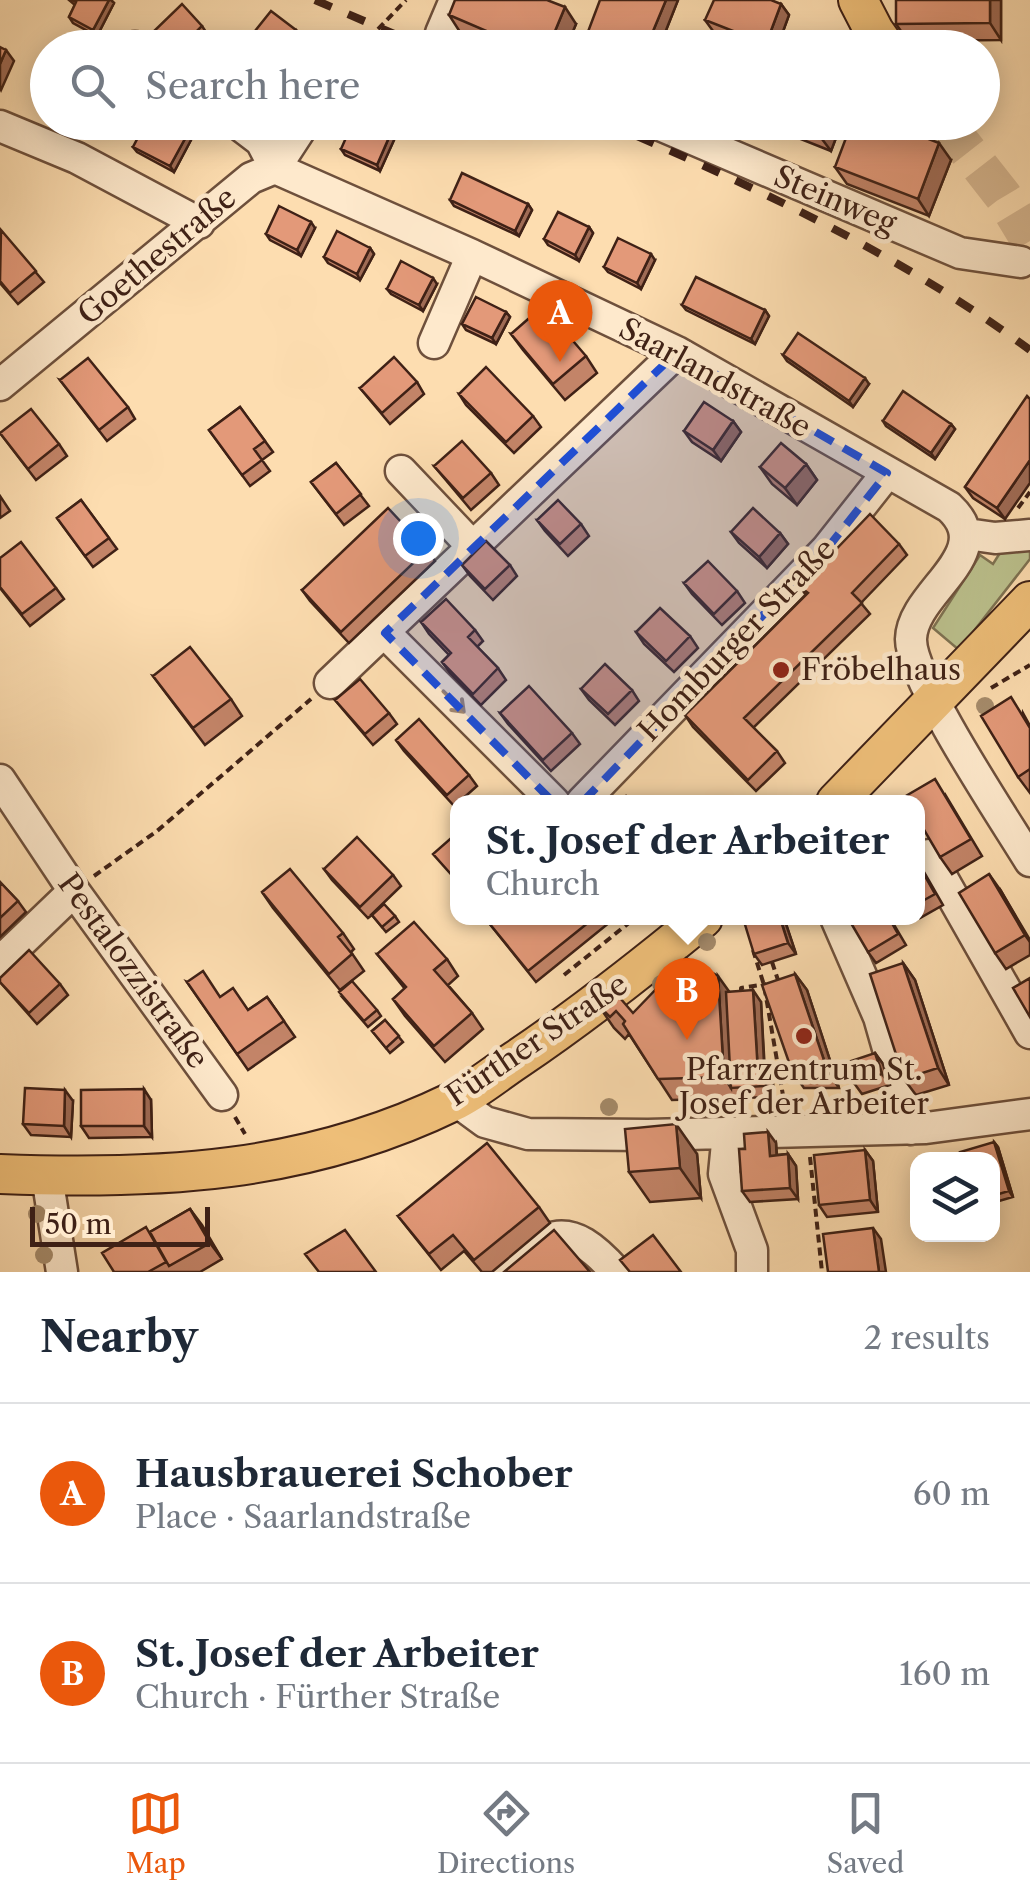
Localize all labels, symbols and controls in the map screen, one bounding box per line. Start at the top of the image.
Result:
search box [30,30,1000,140]
icon: search [65,58,120,113]
text: Search here [145,62,360,109]
street label: Steinweg [769,157,902,242]
street label: Goethestraße [70,179,243,332]
pin: A [528,280,592,362]
street label: Saarlandstraße [613,310,818,445]
your location [393,513,444,564]
street label: Homburger Straße [630,531,843,749]
place label: Fröbelhaus [801,651,961,688]
marker: Fröbelhaus [770,659,792,681]
one-way arrow [442,690,466,714]
popup [450,795,925,925]
text: St. Josef der Arbeiter [486,817,889,864]
text: Church [486,864,600,903]
street label: Pestalozzistraße [50,866,217,1075]
pin: B [654,958,720,1040]
street label: Fürther Straße [439,965,634,1114]
marker: Pfarrzentrum St. Josef der Arbeiter [793,1025,815,1047]
place label: Pfarrzentrum St. Josef der Arbeiter [675,1051,929,1122]
map controls [910,1152,1000,1242]
button: layers [910,1152,1000,1242]
scale bar [30,1202,210,1246]
text: 50 m [45,1207,112,1241]
text: Nearby [40,1311,198,1363]
text: 2 results [864,1318,990,1357]
text: Hausbrauerei Schober [135,1450,572,1497]
text: A [60,1474,85,1513]
text: 60 m [913,1474,990,1513]
text: Place · Saarlandstraße [135,1497,471,1536]
text: St. Josef der Arbeiter [135,1630,539,1677]
text: B [61,1654,84,1693]
text: 160 m [899,1654,990,1693]
text: Church · Fürther Straße [135,1677,500,1716]
tab: Map [126,1786,186,1880]
tab: Directions [437,1786,575,1880]
tab: Saved [827,1786,904,1880]

